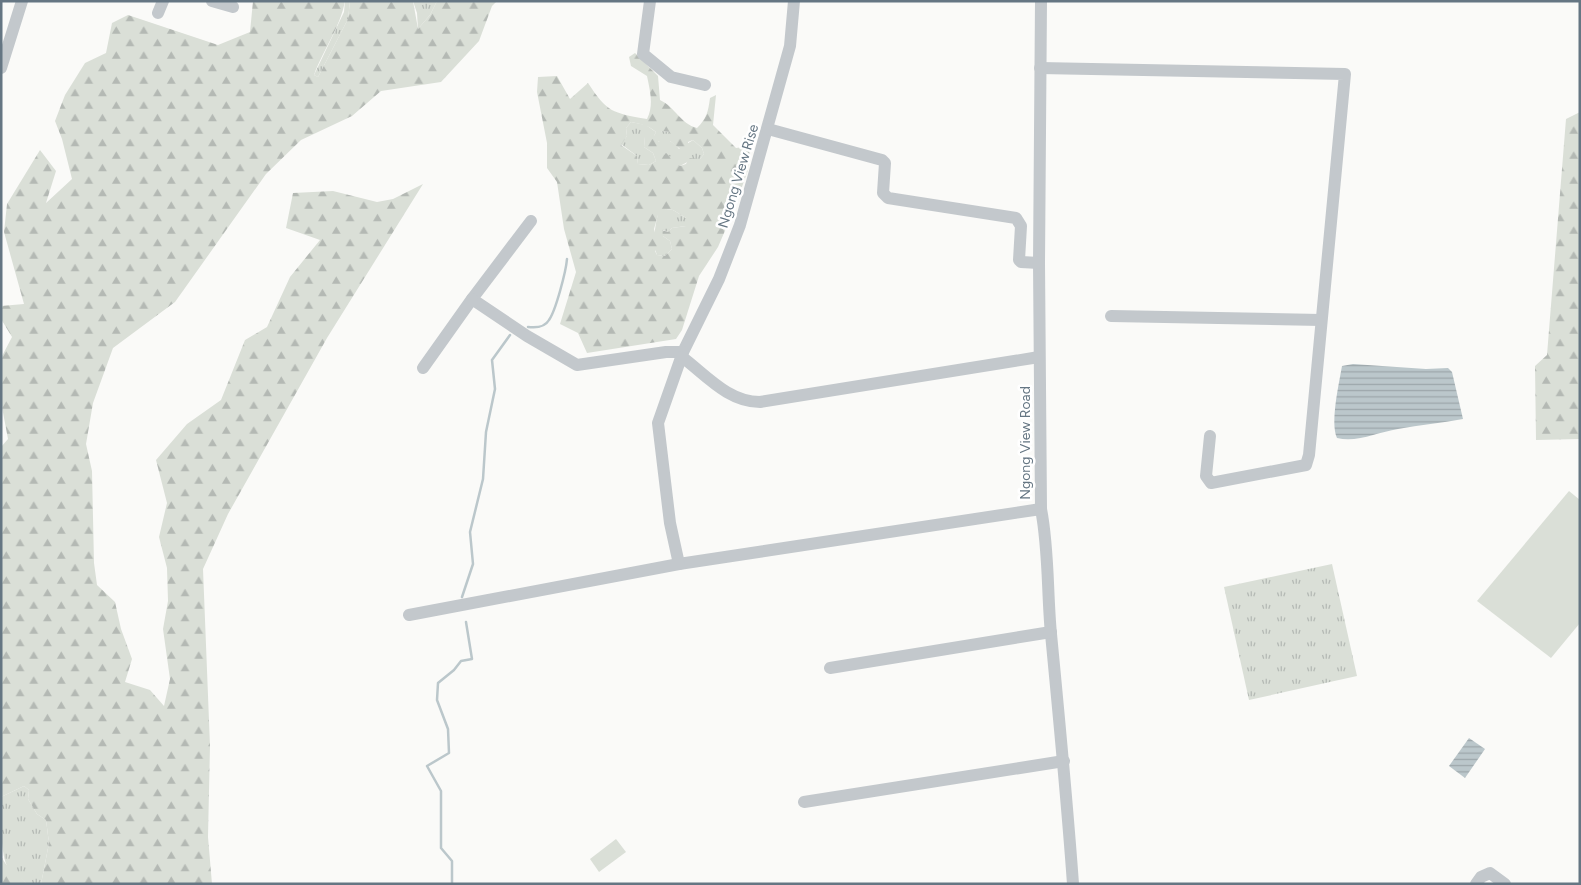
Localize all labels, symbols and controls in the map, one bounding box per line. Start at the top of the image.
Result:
street label: Ngong View Rise [715,122,762,230]
street label: Ngong View Road [1017,386,1034,500]

